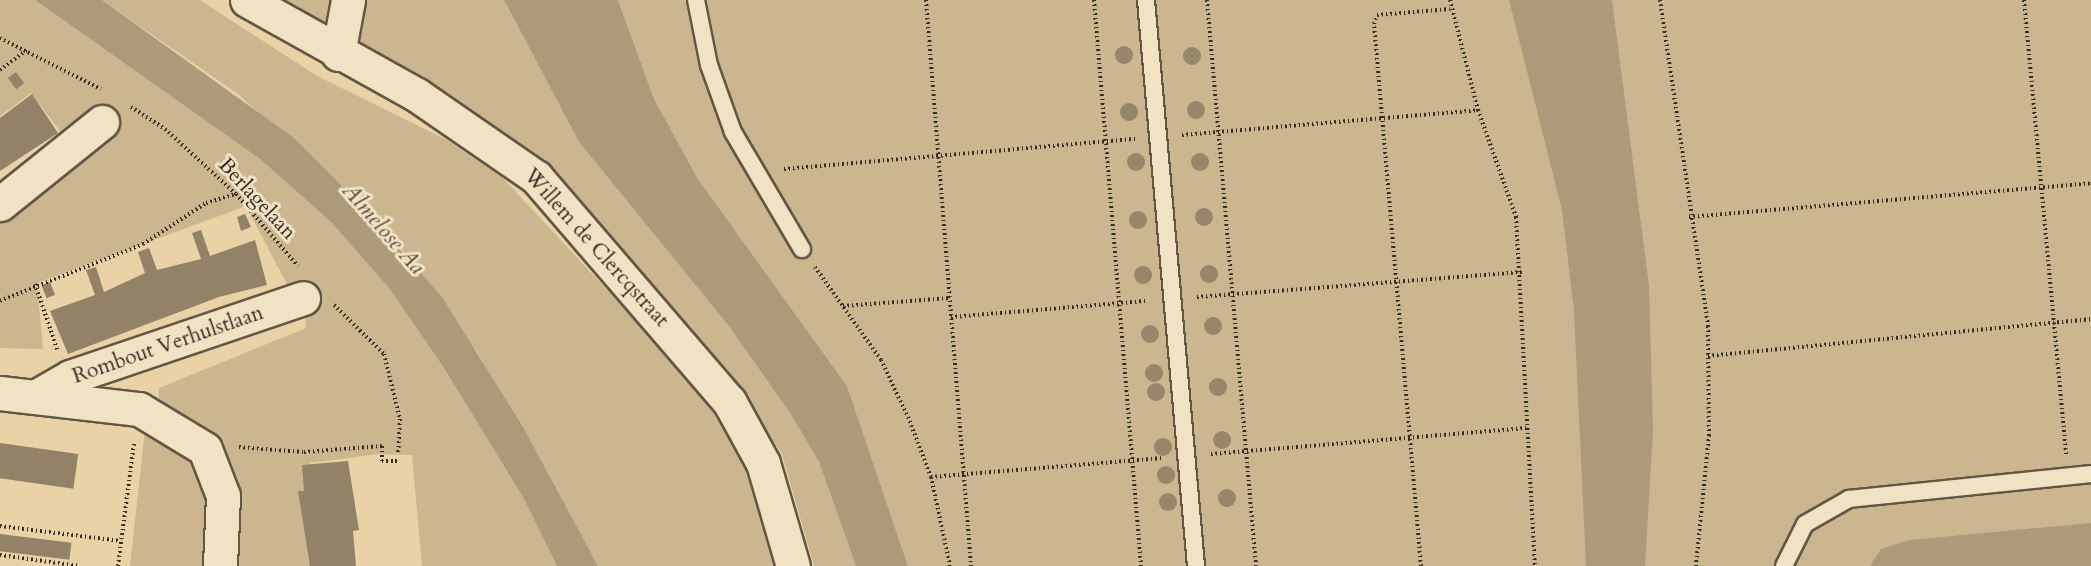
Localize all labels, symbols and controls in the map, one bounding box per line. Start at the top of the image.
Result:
street label: Berlagelaan [213,153,301,245]
street label: Willem de Clercqstraat [518,164,674,332]
water label: Almelose Aa [336,178,430,280]
street label: Rombout Verhulstlaan [69,300,267,390]

